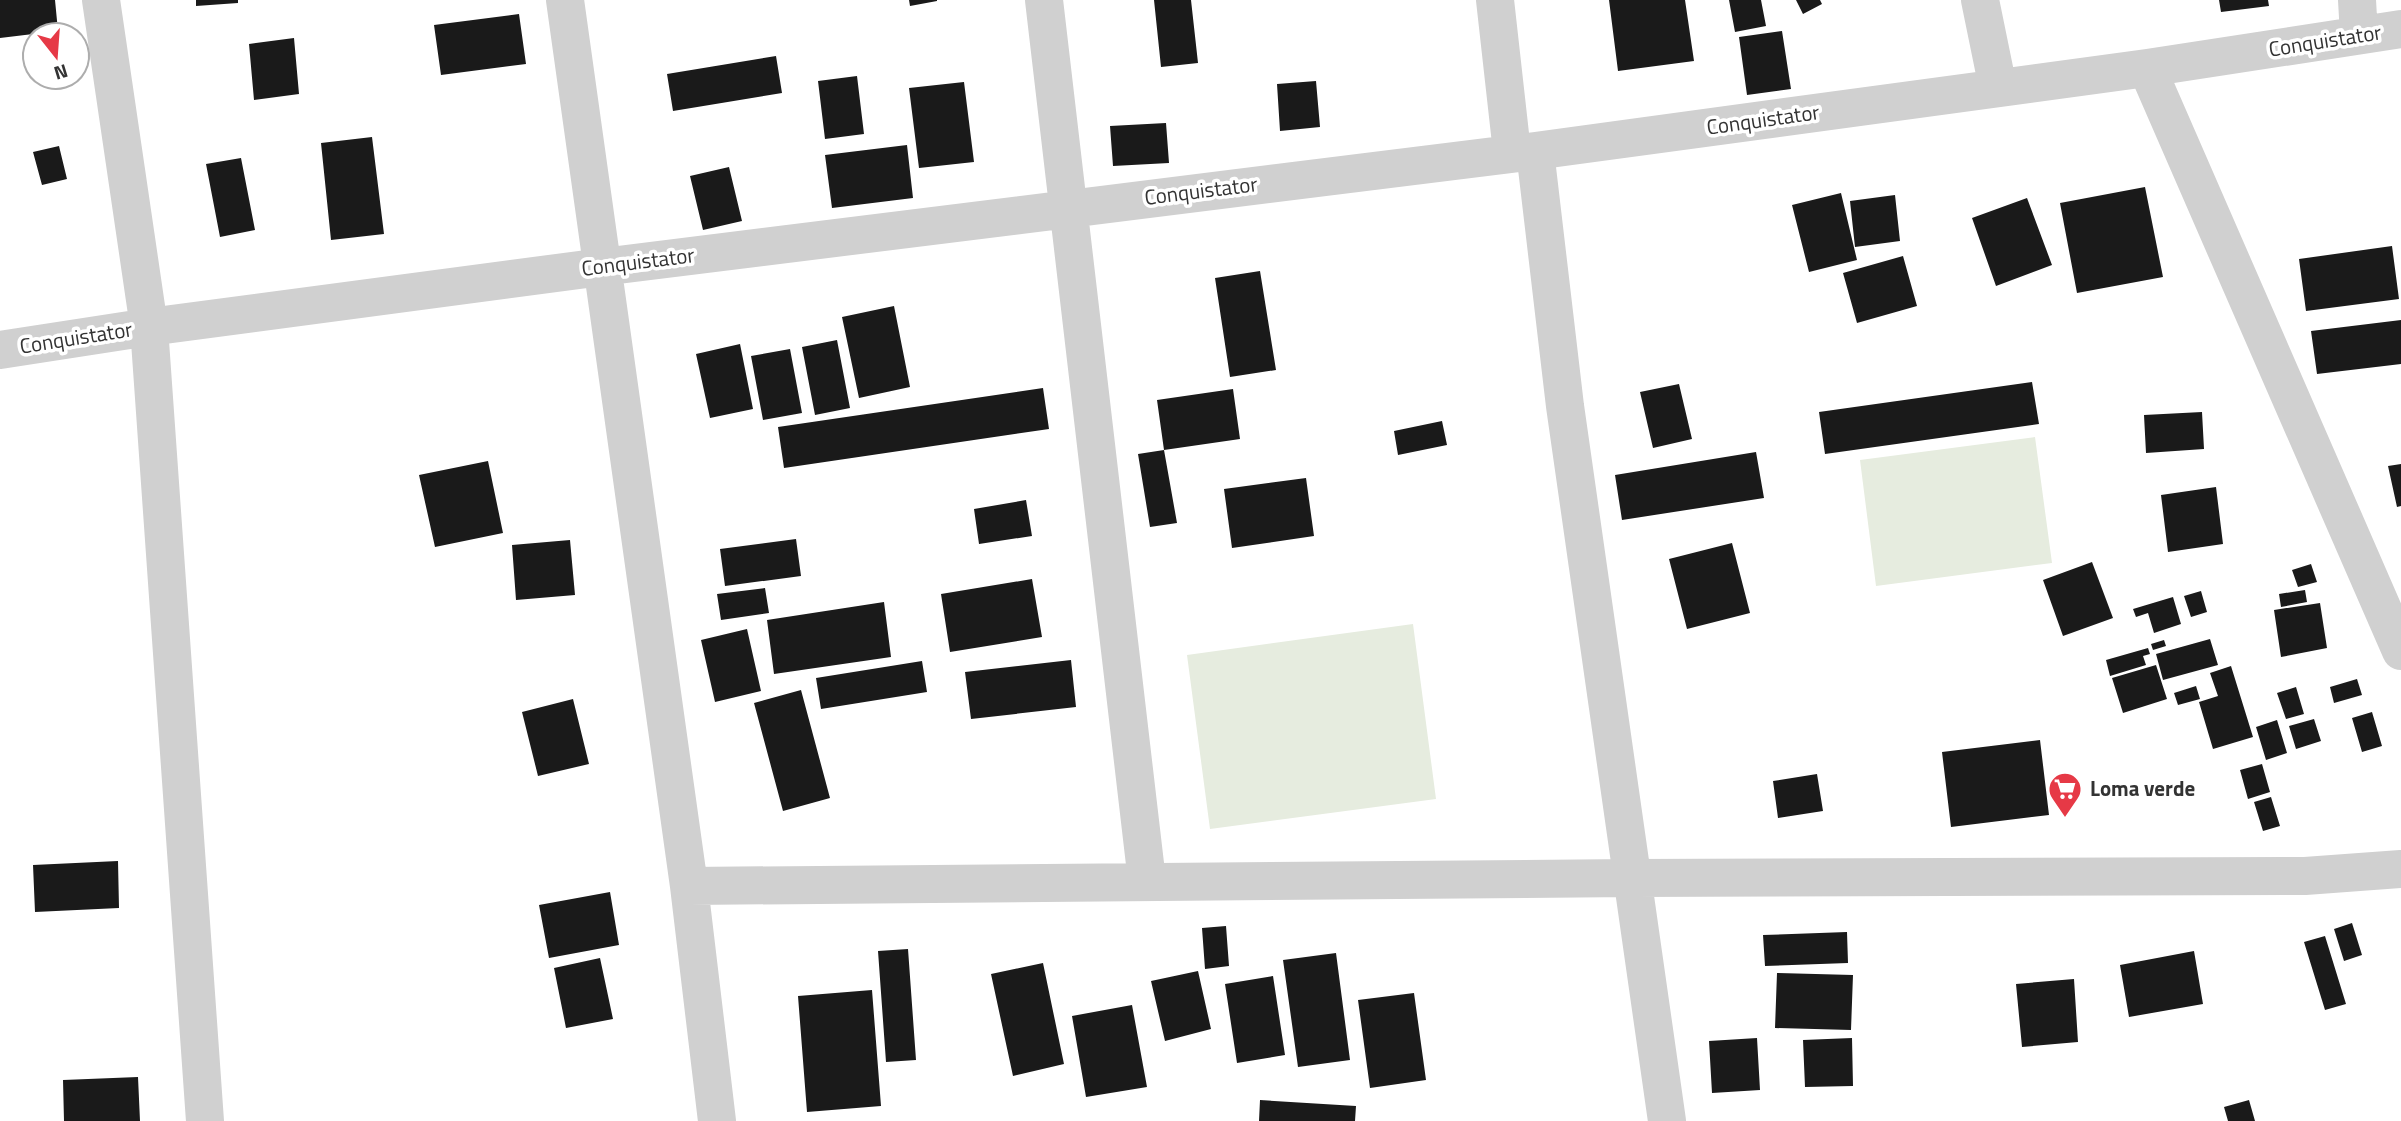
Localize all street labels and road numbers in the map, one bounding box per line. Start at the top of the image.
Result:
street label: Conquistator [2266,15,2384,65]
street label: Conquistator [1704,95,1821,143]
street label: Conquistator [1142,167,1259,213]
street label: Conquistator [579,238,696,284]
street label: Conquistator [17,312,135,362]

